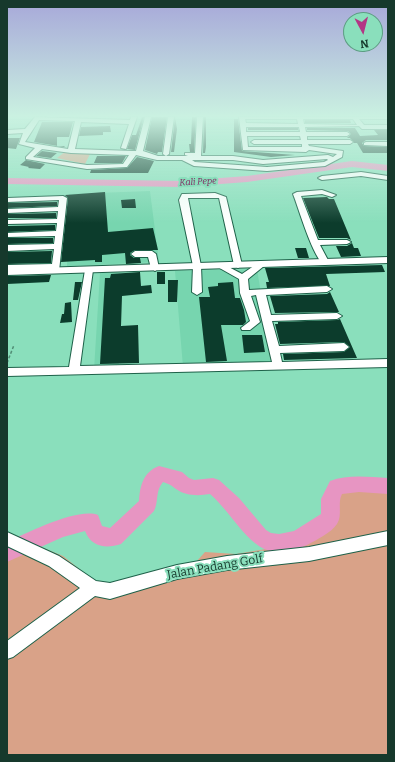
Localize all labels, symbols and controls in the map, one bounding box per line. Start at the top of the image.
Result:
north arrow [343,12,383,52]
text: N [359,36,369,50]
water label: Kali Pepe [179,176,217,188]
street label: Jalan Padang Golf [166,551,264,583]

